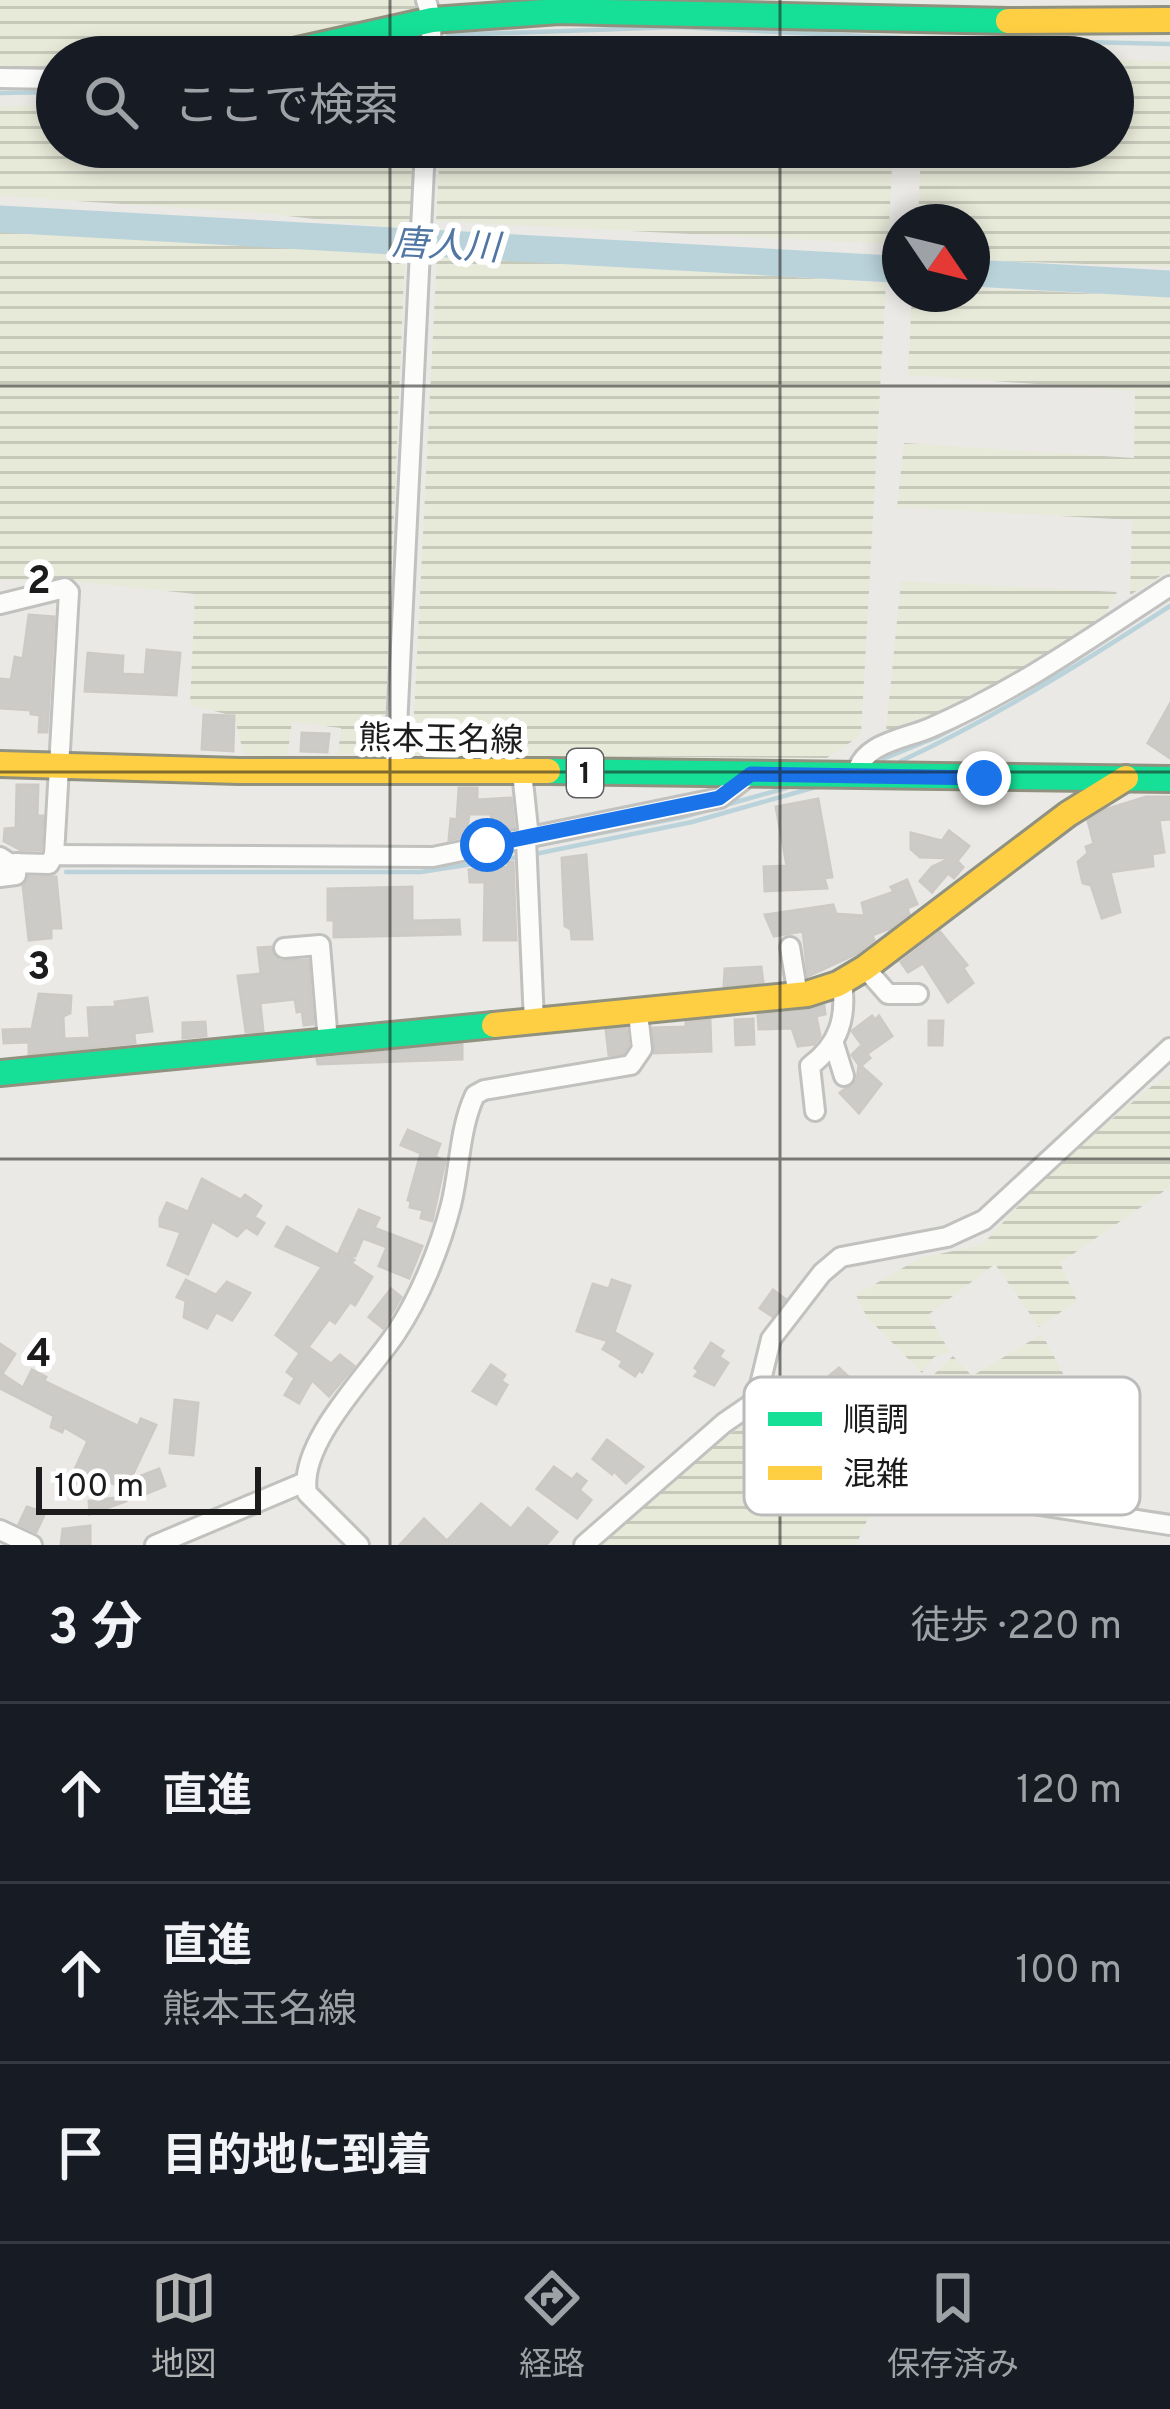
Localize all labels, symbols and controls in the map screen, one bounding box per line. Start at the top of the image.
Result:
search box [36,36,1134,168]
icon: search [78,69,144,135]
text: ここで検索 [174,80,399,137]
north arrow [882,204,990,312]
water label: 唐人川 [391,222,505,274]
text: 2 [27,559,51,608]
street label: 熊本玉名線 [358,720,524,764]
road number: 1 [567,749,603,797]
route end [957,751,1011,805]
route start [460,818,514,872]
text: 3 [27,945,51,994]
text: 4 [26,1332,52,1381]
legend [744,1377,1140,1515]
text: 順調 [843,1402,909,1444]
text: 混雑 [843,1456,909,1498]
scale bar [36,1461,261,1514]
text: 100 m [54,1467,144,1509]
text: 3 分 [48,1598,142,1663]
text: 徒歩 · 220 m [911,1604,1122,1653]
icon: ahead [48,1760,114,1826]
text: 120 m [1016,1768,1122,1817]
text: 直進 [162,1770,252,1827]
text: 直進 [162,1920,252,1977]
icon: ahead [48,1940,114,2006]
text: 100 m [1015,1948,1122,1997]
text: 熊本玉名線 [162,1988,357,2037]
icon: arrive [48,2120,114,2186]
text: 目的地に到着 [162,2130,432,2187]
tab: 地図 [151,2265,217,2388]
tab: 経路 [519,2265,585,2388]
tab: 保存済み [887,2265,1019,2388]

